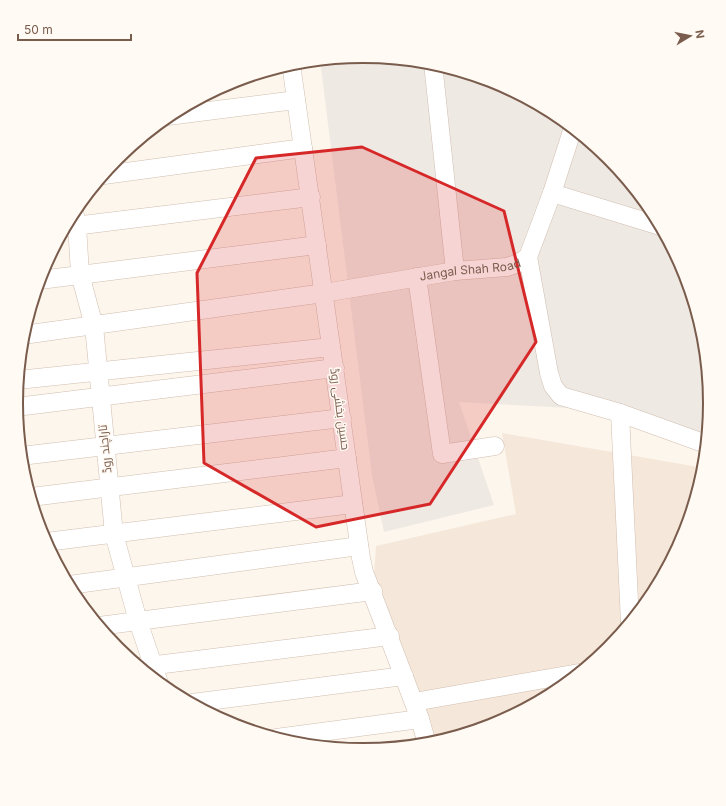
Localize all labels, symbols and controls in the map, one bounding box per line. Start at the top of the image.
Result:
scale bar [18,16,131,42]
north arrow [670,16,710,56]
text: 50 m [24,22,53,37]
text: N [692,29,707,40]
street label: Jangal Shah Road [418,255,523,284]
street label: حسین بخشی روڈ [327,367,354,451]
street label: تاراچند روڈ [94,423,116,474]

